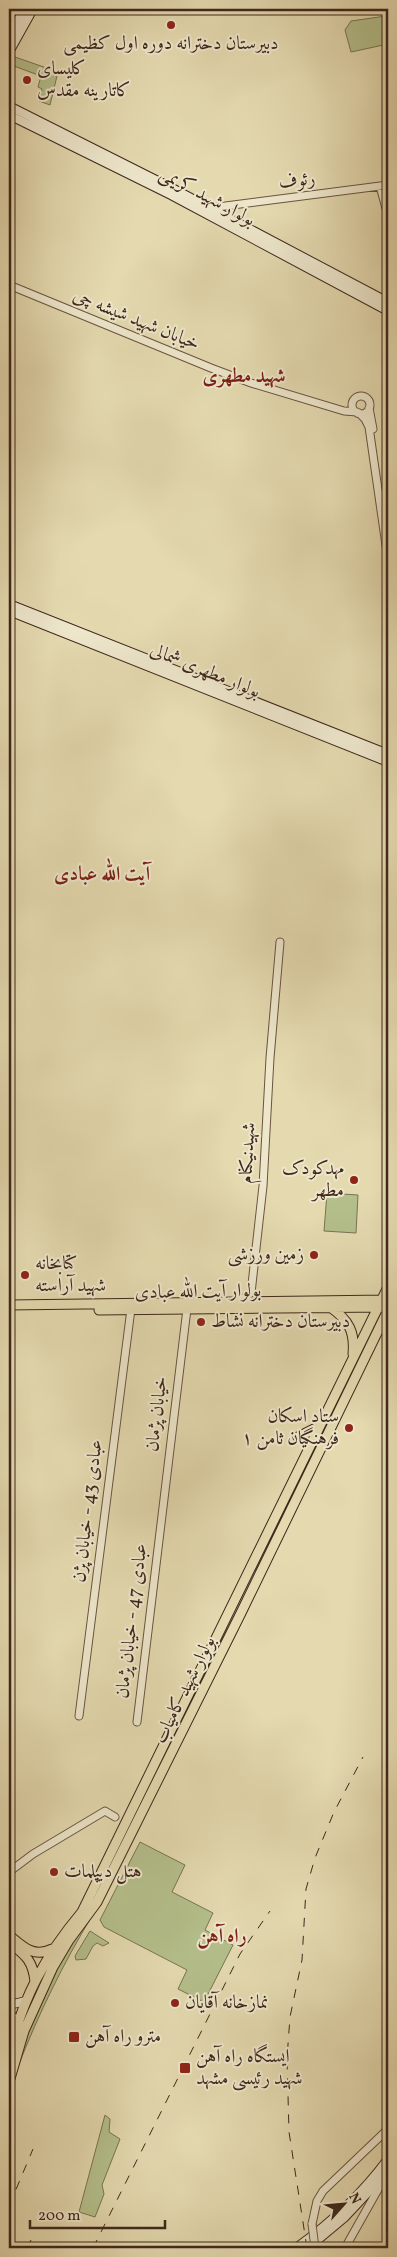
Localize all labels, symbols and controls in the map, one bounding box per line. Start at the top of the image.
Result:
marker: دبیرستان دخترانه دوره اول کظیمی [165,19,177,31]
place label: دبیرستان دخترانه دوره اول کظیمی [63,31,279,57]
place label: کلیسای کاتارینه مقدس [37,56,131,104]
marker: کلیسای کاتارینه مقدس [21,74,33,86]
street label: بولوار شهید کریمی [154,161,260,233]
street label: رئوف [277,166,317,196]
street label: خیابان شهید شیشه چی [69,283,203,357]
district label: شهید مطهری [202,363,286,391]
street label: بولوار مطهری شمالی [146,637,264,705]
district label: آیت الله عبادی [54,857,153,889]
street label: شهیدنیکنام [233,1122,265,1184]
place label: مهدکودک مطهر [282,1156,344,1204]
marker: مهدکودک مطهر [348,1174,360,1186]
place label: زمین ورزشی [228,1242,304,1268]
marker: زمین ورزشی [308,1249,320,1261]
place label: کتابخانه شهید آراسته [35,1251,106,1299]
marker: کتابخانه شهید آراسته [19,1269,31,1281]
street label: بولوار آیت الله عبادی [134,1275,262,1306]
place label: دبیرستان دخترانه نشاط [211,1309,350,1335]
marker: دبیرستان دخترانه نشاط [195,1316,207,1328]
street label: خیابان پژمان [139,1375,175,1453]
place label: ستاد اسکان فرهنگیان ثامن ۱ [241,1404,339,1452]
marker: ستاد اسکان فرهنگیان ثامن ۱ [343,1422,355,1434]
street label: عبادی 43 - خیابان پژن [66,1438,110,1584]
street label: عبادی 47 - خیابان پژمان [110,1542,154,1700]
street label: بولوار شهید کامیاب [148,1632,222,1748]
place label: هتل دیپلمات [64,1859,141,1885]
marker: هتل دیپلمات [48,1866,60,1878]
district label: راه آهن [197,1923,247,1951]
place label: نمازخانه آقایان [185,1990,269,2016]
marker: نمازخانه آقایان [169,1997,181,2009]
place label: مترو راه آهن [85,2024,161,2050]
marker: مترو راه آهن [67,2030,81,2044]
place label: ایستگاه راه آهن شهید رئیسی مشهد [196,2043,303,2092]
marker: ایستگاه راه آهن شهید رئیسی مشهد [178,2061,192,2075]
north arrow [320,2180,370,2230]
text: N [343,2190,365,2208]
scale bar [30,2197,165,2229]
text: 200 m [38,2206,81,2227]

